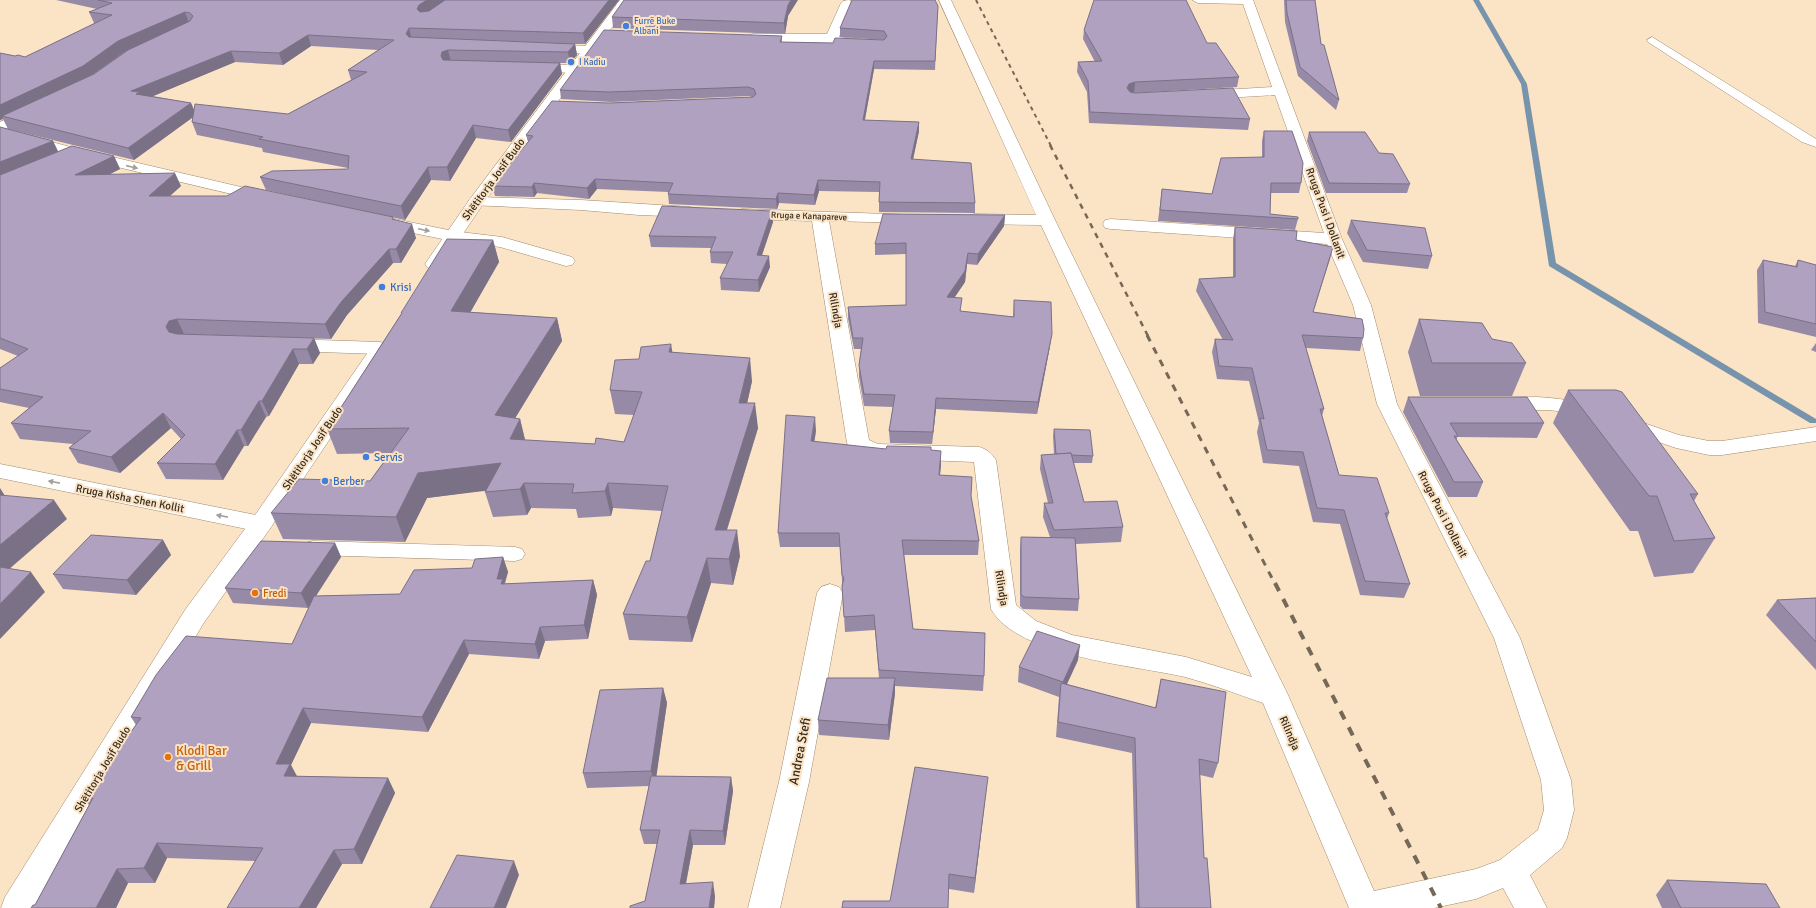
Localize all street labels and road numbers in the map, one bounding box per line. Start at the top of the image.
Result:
street label: Shëtitorja Josif Budo [459,136,528,223]
street label: Rruga Pusi i Dollanit [1303,166,1348,261]
street label: Rruga e Kanapareve [771,210,848,223]
street label: Rilindja [826,291,845,329]
street label: Shëtitorja Josif Budo [280,404,345,493]
street label: Rruga Pusi i Dollanit [1415,469,1470,560]
street label: Rruga Kisha Shen Kollit [75,482,185,515]
street label: Rilindja [992,569,1011,607]
street label: Rilindja [1276,714,1303,753]
street label: Andrea Stefi [786,716,814,786]
street label: Shëtitorja Josif Budo [72,724,133,815]

